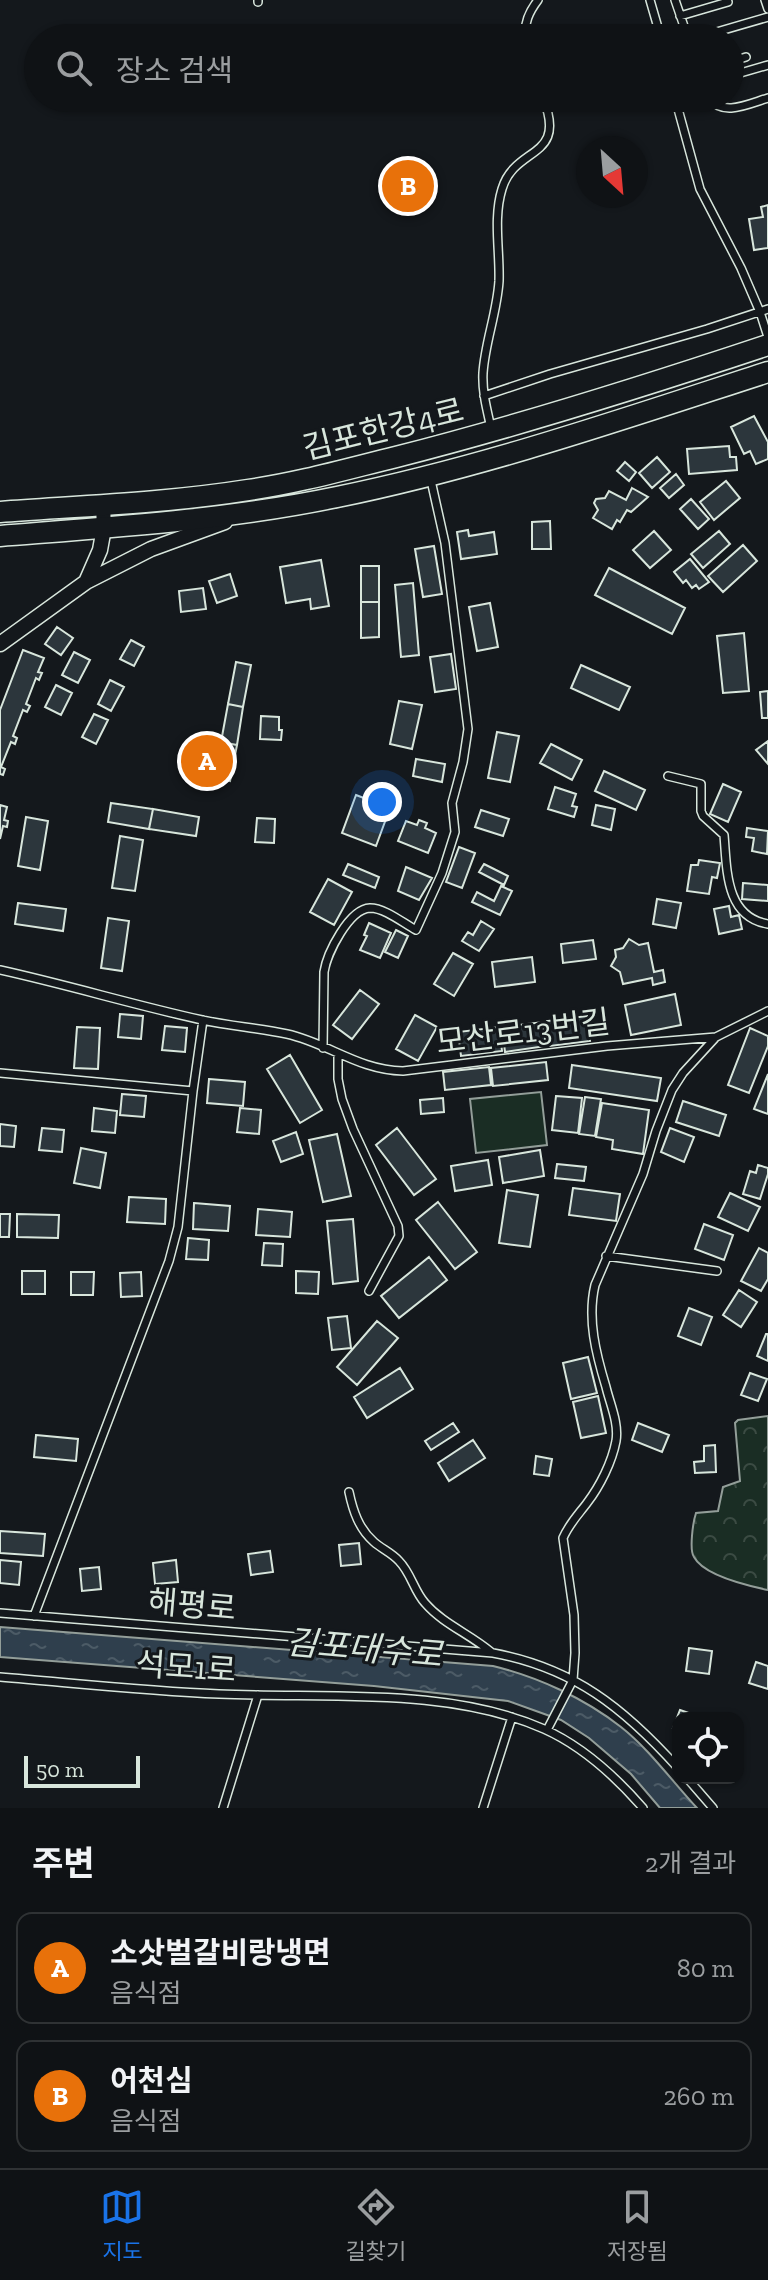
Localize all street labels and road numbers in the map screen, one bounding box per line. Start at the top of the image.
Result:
street label: 김포한강4로 [299,391,467,467]
street label: 모산로13번길 [434,1002,612,1062]
street label: 해평로 [146,1582,238,1628]
street label: 석모1로 [134,1645,238,1689]

